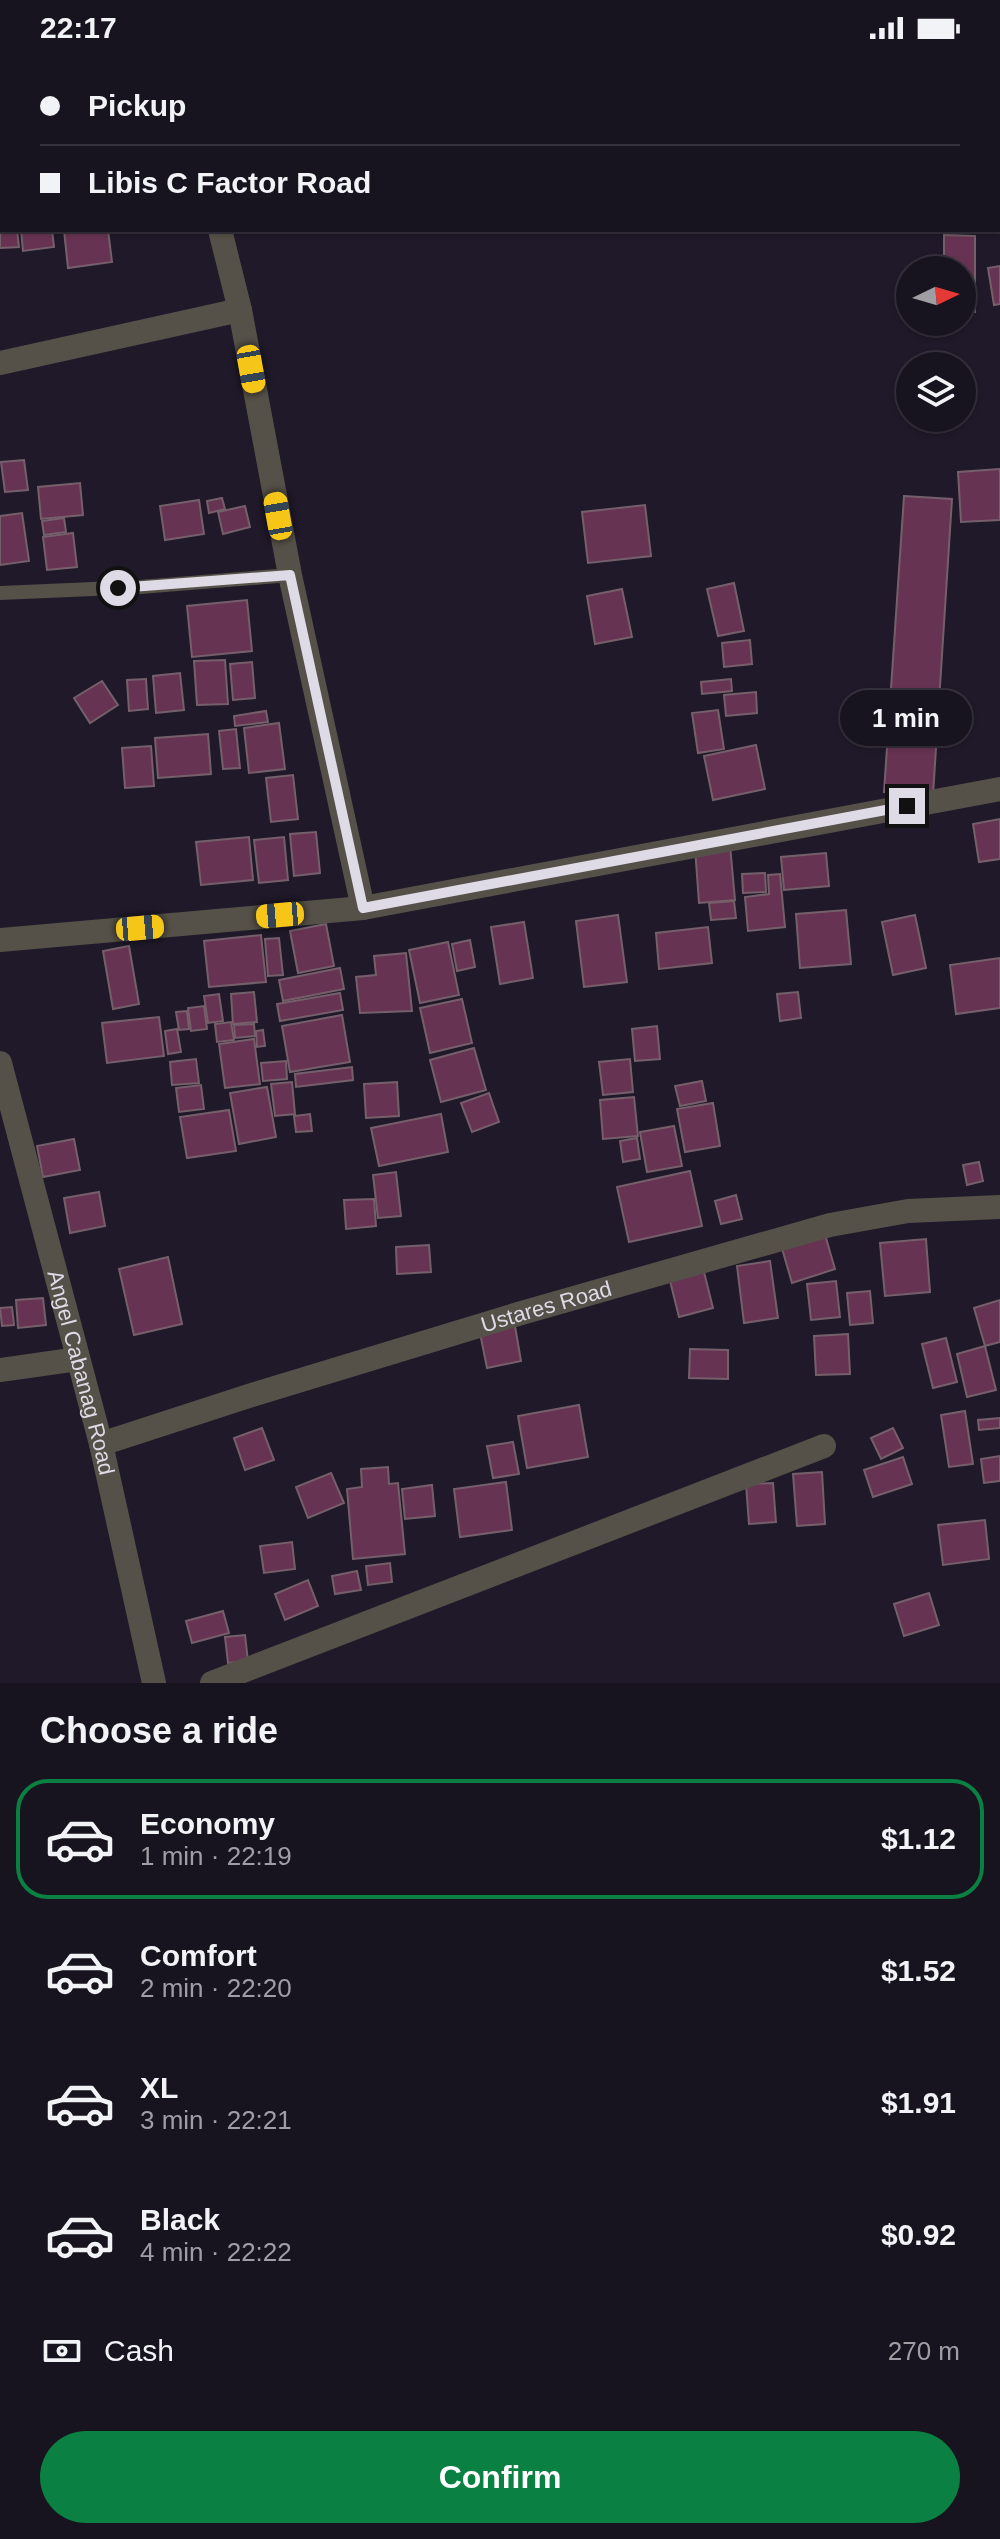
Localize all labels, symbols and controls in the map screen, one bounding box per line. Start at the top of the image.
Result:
text: 22:17 [40,11,117,44]
text: Pickup [88,89,186,122]
text: Libis C Factor Road [88,166,371,199]
north arrow [896,256,976,336]
map controls [896,256,976,432]
car [235,343,267,395]
button: layers [896,352,976,432]
car [262,490,294,542]
route start [100,570,136,606]
callout: 1 min [841,690,973,746]
text: 1 min [872,703,940,733]
route end [889,788,925,824]
car [255,901,305,929]
car [115,914,165,942]
street label: Angel Cabanag Road [42,1267,119,1477]
street label: Ustares Road [478,1276,614,1338]
text: Choose a ride [40,1710,278,1751]
icon: car [44,1803,116,1875]
text: Economy [140,1807,275,1840]
text: $1.12 [881,1822,956,1855]
text: 1 min · 22:19 [140,1841,292,1871]
icon: car [44,1935,116,2007]
text: Comfort [140,1939,257,1972]
text: $1.52 [881,1954,956,1987]
text: 2 min · 22:20 [140,1973,292,2003]
icon: car [44,2067,116,2139]
text: XL [140,2071,178,2104]
text: $1.91 [881,2086,956,2119]
text: 3 min · 22:21 [140,2105,292,2135]
icon: car [44,2199,116,2271]
text: Black [140,2203,220,2236]
text: $0.92 [881,2218,956,2251]
text: 4 min · 22:22 [140,2237,292,2267]
icon: cash [40,2329,84,2373]
text: Cash [104,2334,174,2367]
text: 270 m [888,2336,960,2366]
button: Confirm [40,2431,960,2523]

